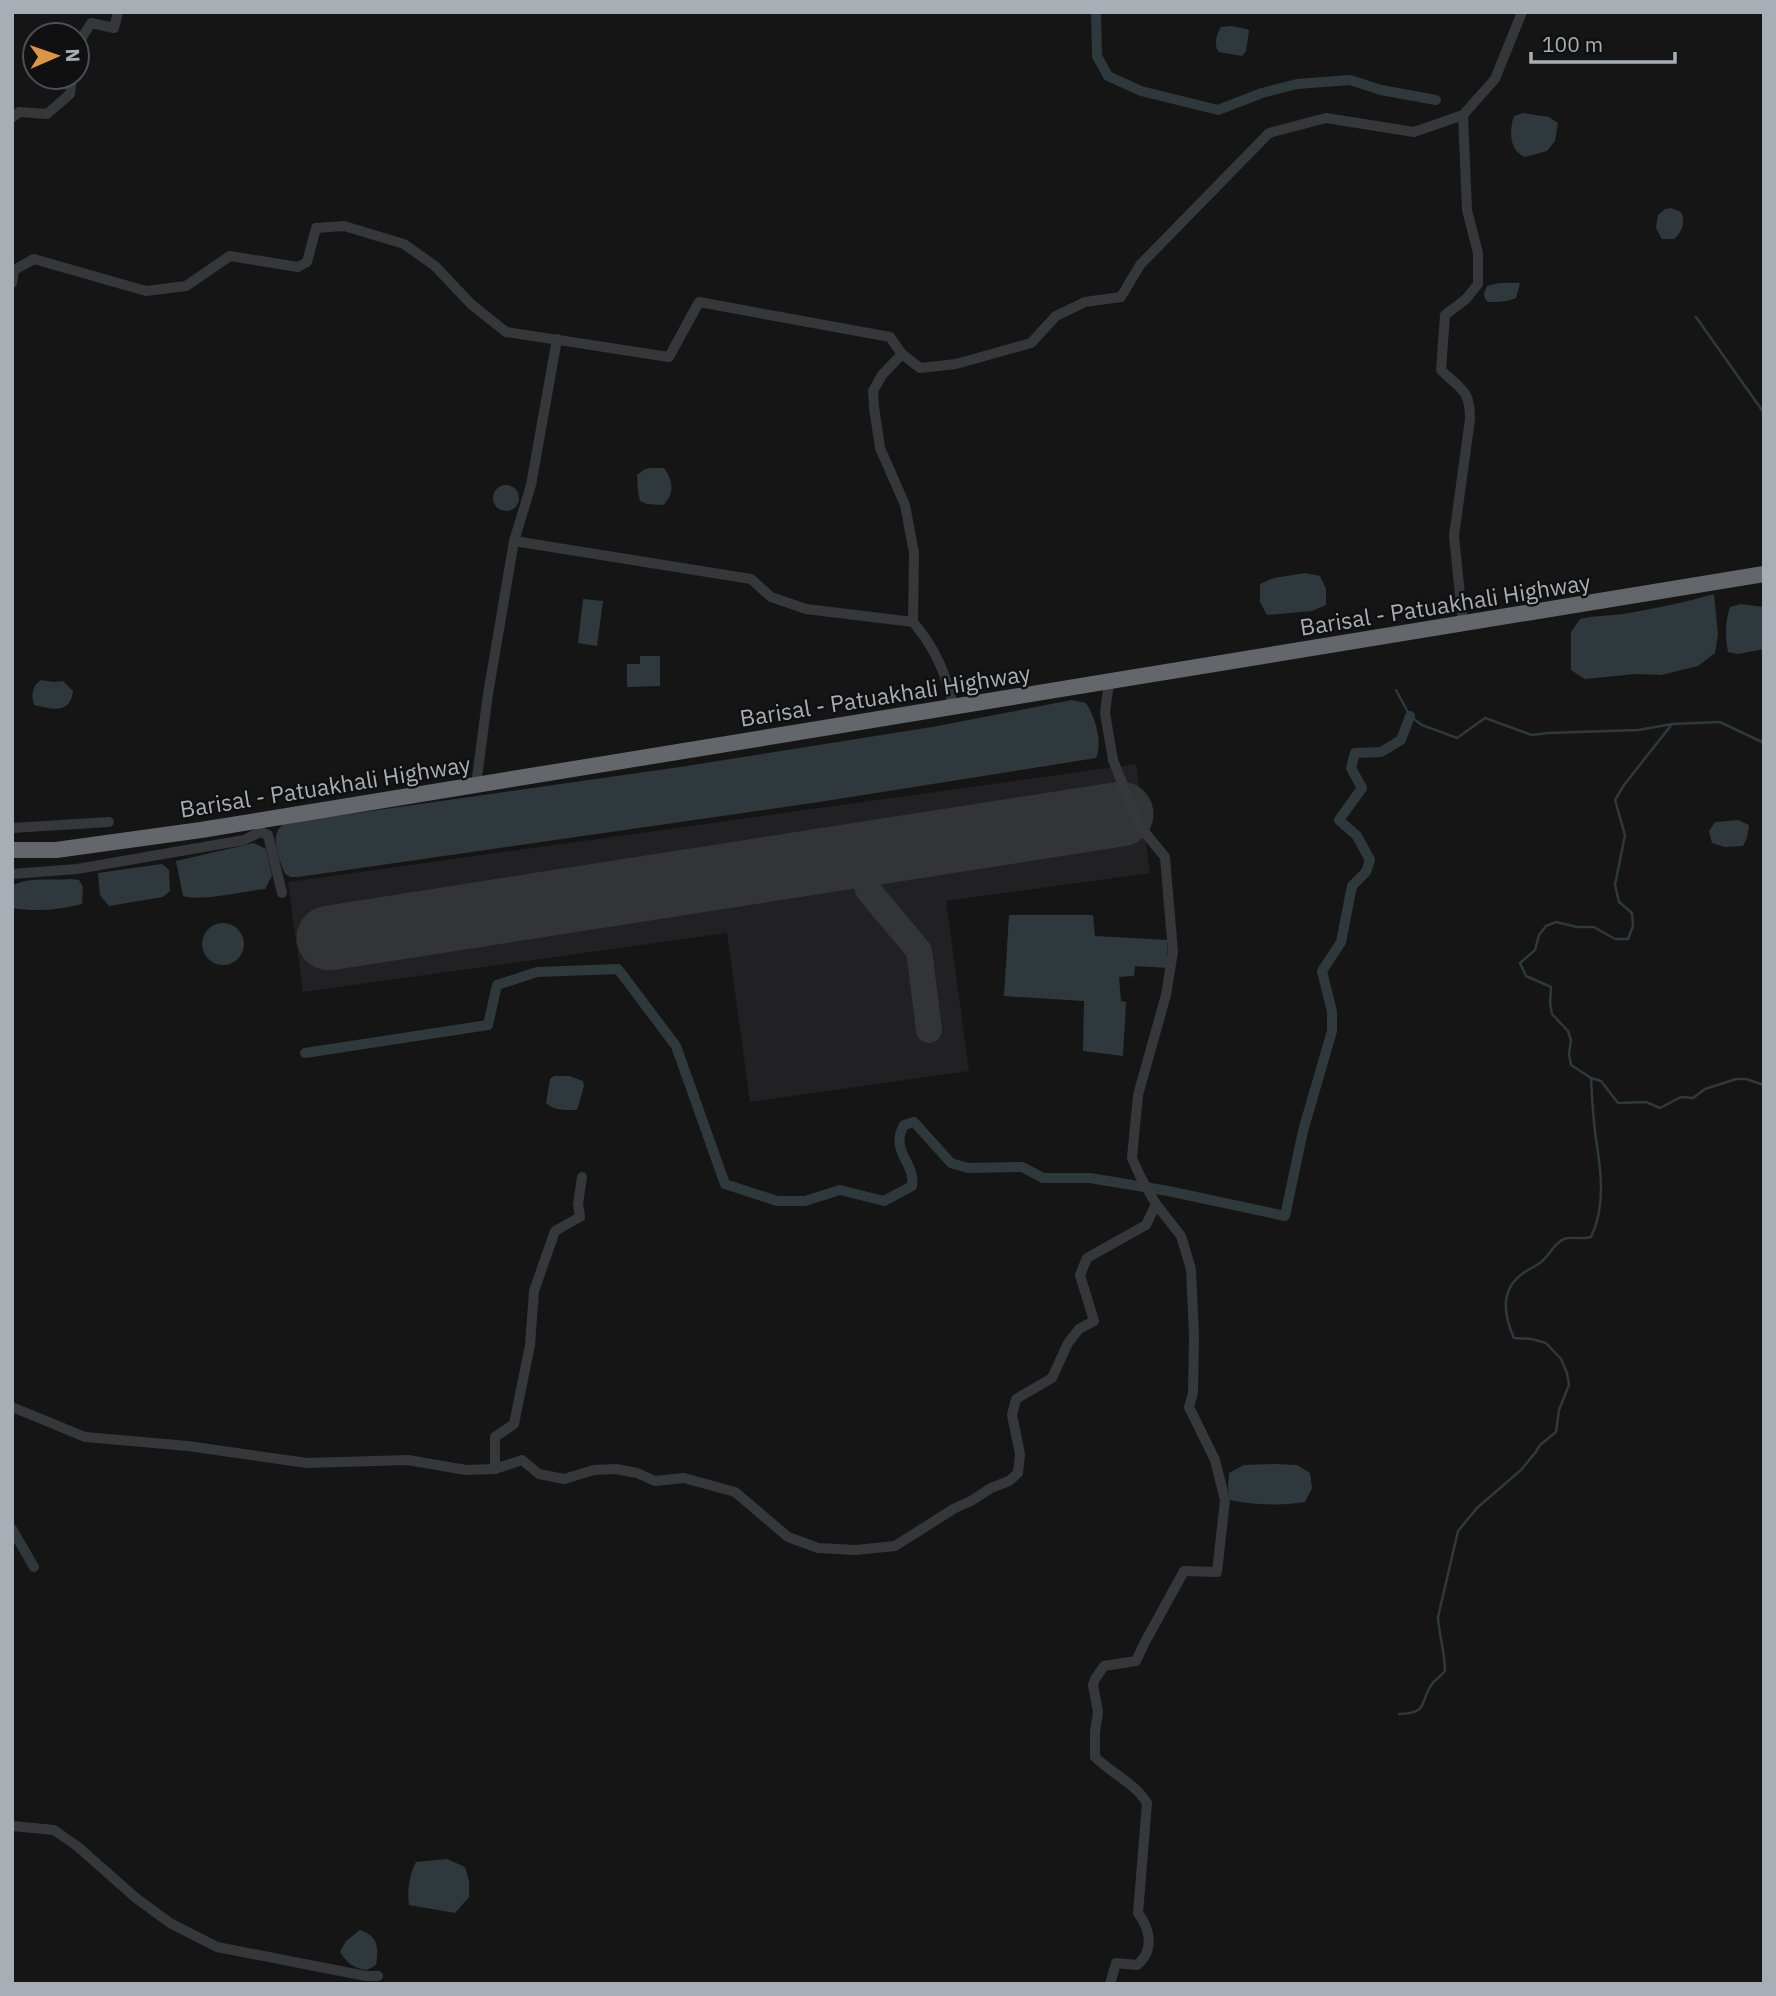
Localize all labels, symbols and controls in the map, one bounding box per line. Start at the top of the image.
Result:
north arrow [21,21,91,91]
scale bar [1531,21,1674,65]
text: 100 m [1542,30,1603,58]
text: N [61,48,85,63]
street label: Barisal - Patuakhali Highway [1298,566,1593,642]
street label: Barisal - Patuakhali Highway [738,657,1033,733]
street label: Barisal - Patuakhali Highway [178,748,473,824]

